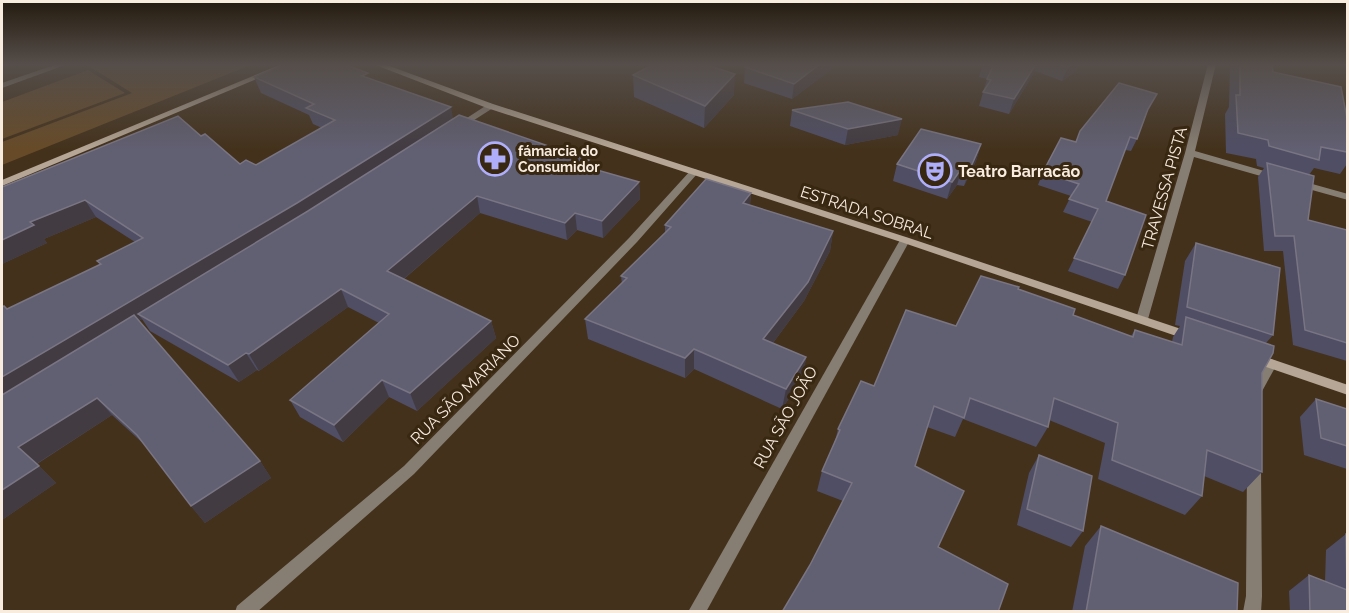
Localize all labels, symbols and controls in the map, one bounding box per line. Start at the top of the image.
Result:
street label: TRAVESSA PISTA [1138,124,1191,252]
pharmacy icon: fámarcia do Consumidor [477,141,513,177]
place label: fámarcia do Consumidor [518,143,600,175]
theatre icon: Teatro Barracão [917,153,953,189]
place label: Teatro Barracão [958,162,1081,181]
street label: ESTRADA SOBRAL [798,182,936,243]
street label: RUA SÃO MARIANO [406,330,524,448]
street label: RUA SÃO JOÃO [749,362,821,472]

